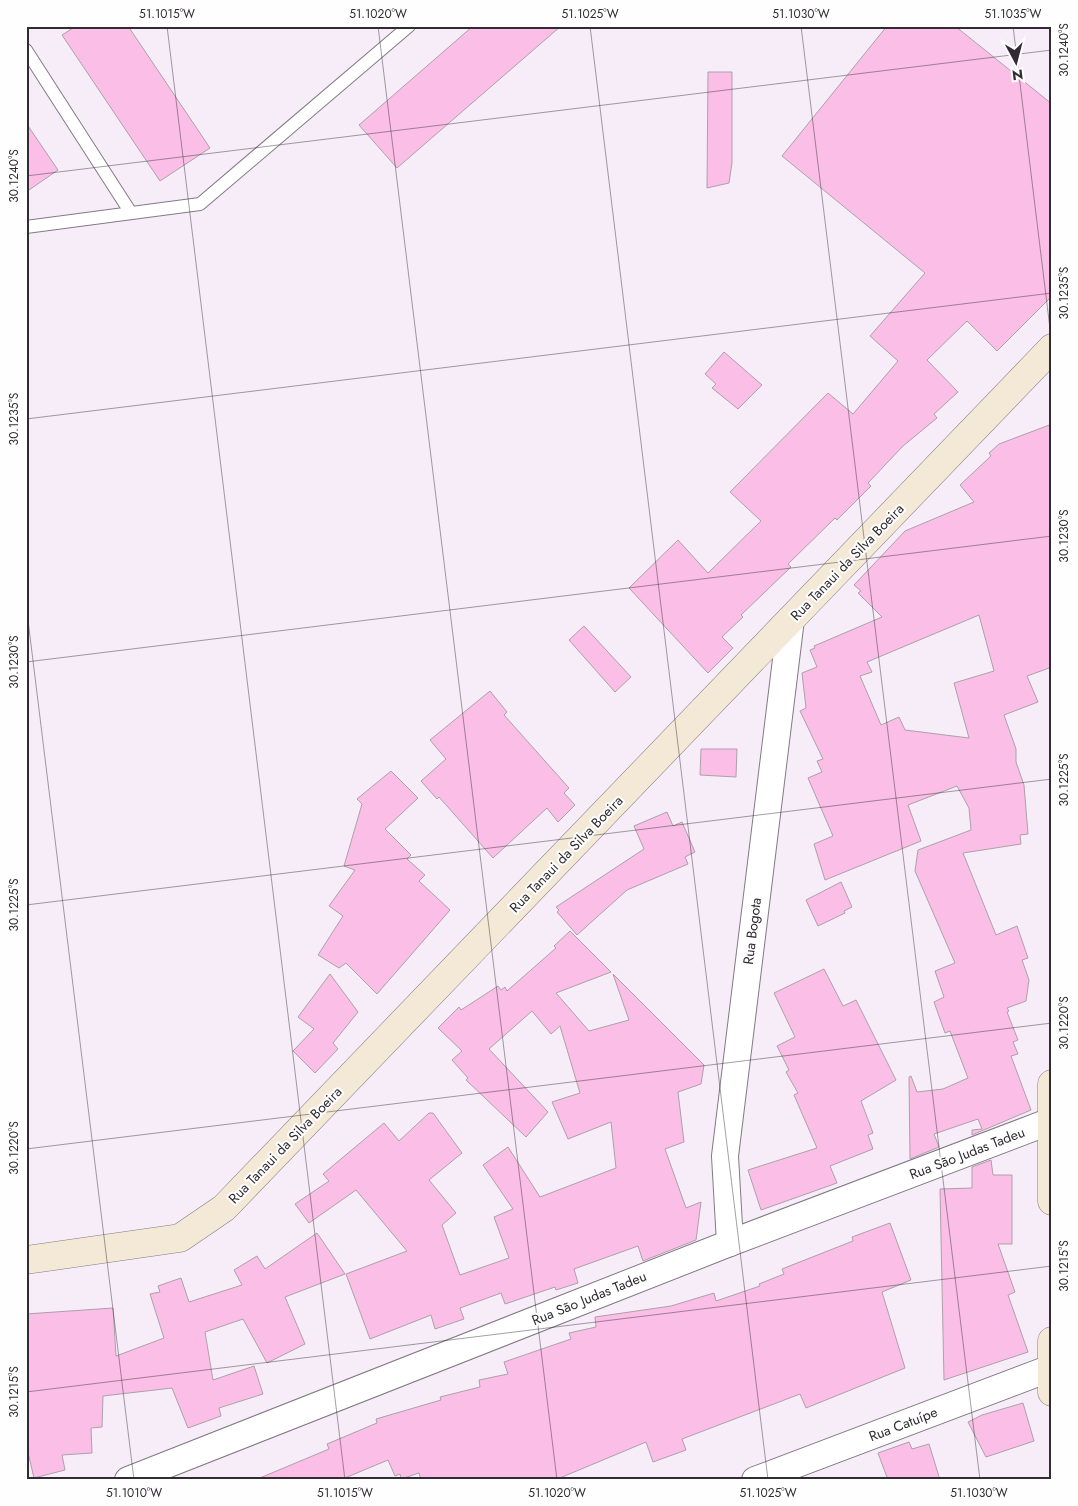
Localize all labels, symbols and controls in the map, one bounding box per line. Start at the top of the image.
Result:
text: 51.1015°W [139,5,195,23]
text: 51.1020°W [349,5,407,23]
text: 51.1025°W [561,5,619,23]
text: 51.1030°W [772,5,830,23]
text: 51.1035°W [985,5,1042,23]
text: 30.1240°S [1055,23,1073,77]
north arrow [990,38,1040,88]
text: N [1011,64,1024,86]
text: 30.1240°S [5,149,23,203]
text: 30.1235°S [1055,266,1073,319]
text: 30.1235°S [5,392,23,445]
street label: Rua Tanaui da Silva Boeira [786,499,908,625]
text: 30.1230°S [1055,509,1073,563]
text: 30.1230°S [5,635,23,689]
text: 30.1225°S [1055,753,1073,807]
street label: Rua Tanaui da Silva Boeira [505,791,627,917]
text: 30.1225°S [5,878,23,932]
street label: Rua Bogota [738,896,766,966]
text: 30.1220°S [1055,996,1073,1050]
street label: Rua Tanaui da Silva Boeira [224,1082,346,1208]
text: 30.1220°S [5,1121,23,1175]
street label: Rua São Judas Tadeu [906,1122,1028,1184]
text: 30.1215°S [1055,1240,1073,1292]
street label: Rua São Judas Tadeu [529,1266,649,1330]
text: 30.1215°S [5,1366,23,1418]
street label: Rua Catuípe [866,1402,940,1446]
text: 51.1010°W [106,1484,162,1502]
text: 51.1015°W [317,1484,373,1502]
text: 51.1020°W [528,1484,586,1502]
text: 51.1025°W [739,1484,797,1502]
text: 51.1030°W [950,1484,1008,1502]

